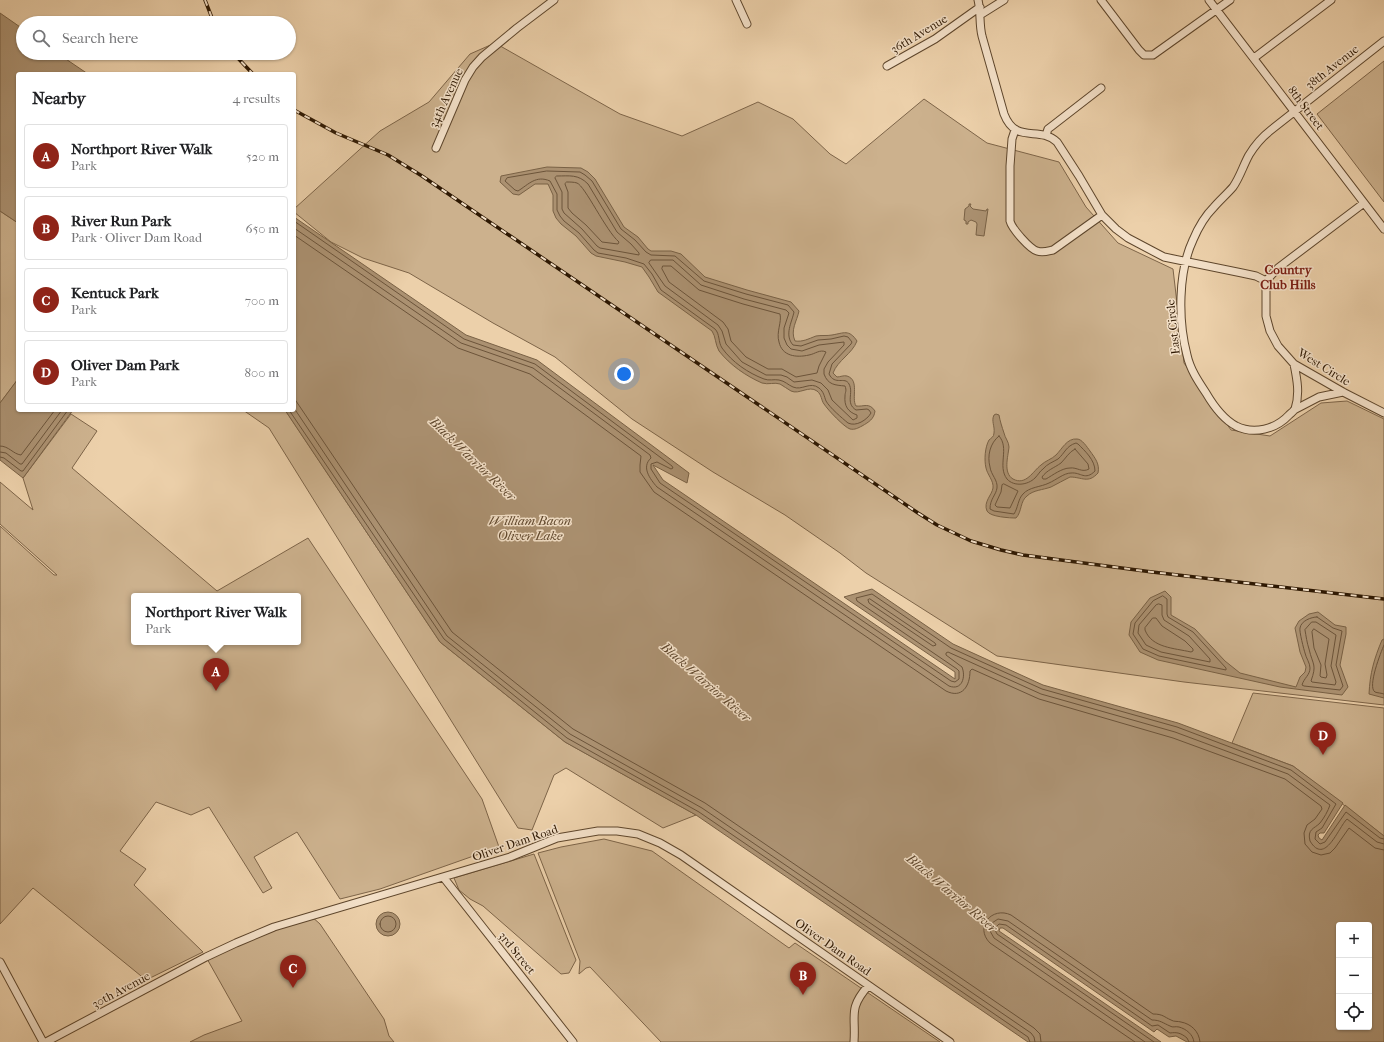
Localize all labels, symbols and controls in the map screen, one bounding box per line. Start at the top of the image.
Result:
street label: 36th Avenue [888,12,950,56]
search box [16,16,296,60]
icon: search [30,27,52,49]
text: Search here [62,29,138,47]
street label: 38th Avenue [1303,42,1361,92]
street label: 34th Avenue [426,66,466,130]
street label: 8th Street [1285,83,1327,133]
text: Nearby [32,88,86,108]
text: 4 results [233,91,280,106]
text: Northport River Walk [71,140,212,158]
text: A [42,149,50,164]
text: 520 m [246,149,279,164]
text: Park [71,158,97,173]
text: River Run Park [71,212,171,230]
text: B [42,221,50,236]
text: 650 m [246,221,279,236]
text: Park · Oliver Dam Road [71,230,202,245]
district label: Country Club Hills [1260,262,1316,292]
text: Kentuck Park [71,284,159,302]
text: C [42,293,50,308]
text: 700 m [245,293,279,308]
street label: East Circle [1163,299,1183,355]
text: Park [71,302,97,317]
street label: West Circle [1294,345,1353,389]
text: Oliver Dam Park [71,356,179,374]
your location [614,364,634,384]
text: D [41,365,51,380]
text: 800 m [245,365,279,380]
text: Park [71,374,97,389]
water label: Black Warrior River [426,413,520,505]
water label: William Bacon Oliver Lake [489,513,571,543]
popup [131,593,301,645]
text: Northport River Walk [145,603,287,621]
text: Park [145,621,171,636]
water label: Black Warrior River [657,638,755,726]
pin: A [203,658,229,691]
pin: D [1310,722,1336,755]
street label: Oliver Dam Road [470,822,560,864]
water label: Black Warrior River [903,850,1001,936]
street label: Oliver Dam Road [792,916,874,979]
map controls [1336,922,1372,1030]
button: + [1336,922,1372,958]
street label: 3rd Street [496,929,539,978]
pin: C [280,955,306,988]
button: − [1336,958,1372,994]
pin: B [790,962,816,995]
street label: 30th Avenue [90,969,153,1011]
button: locate [1336,994,1372,1030]

